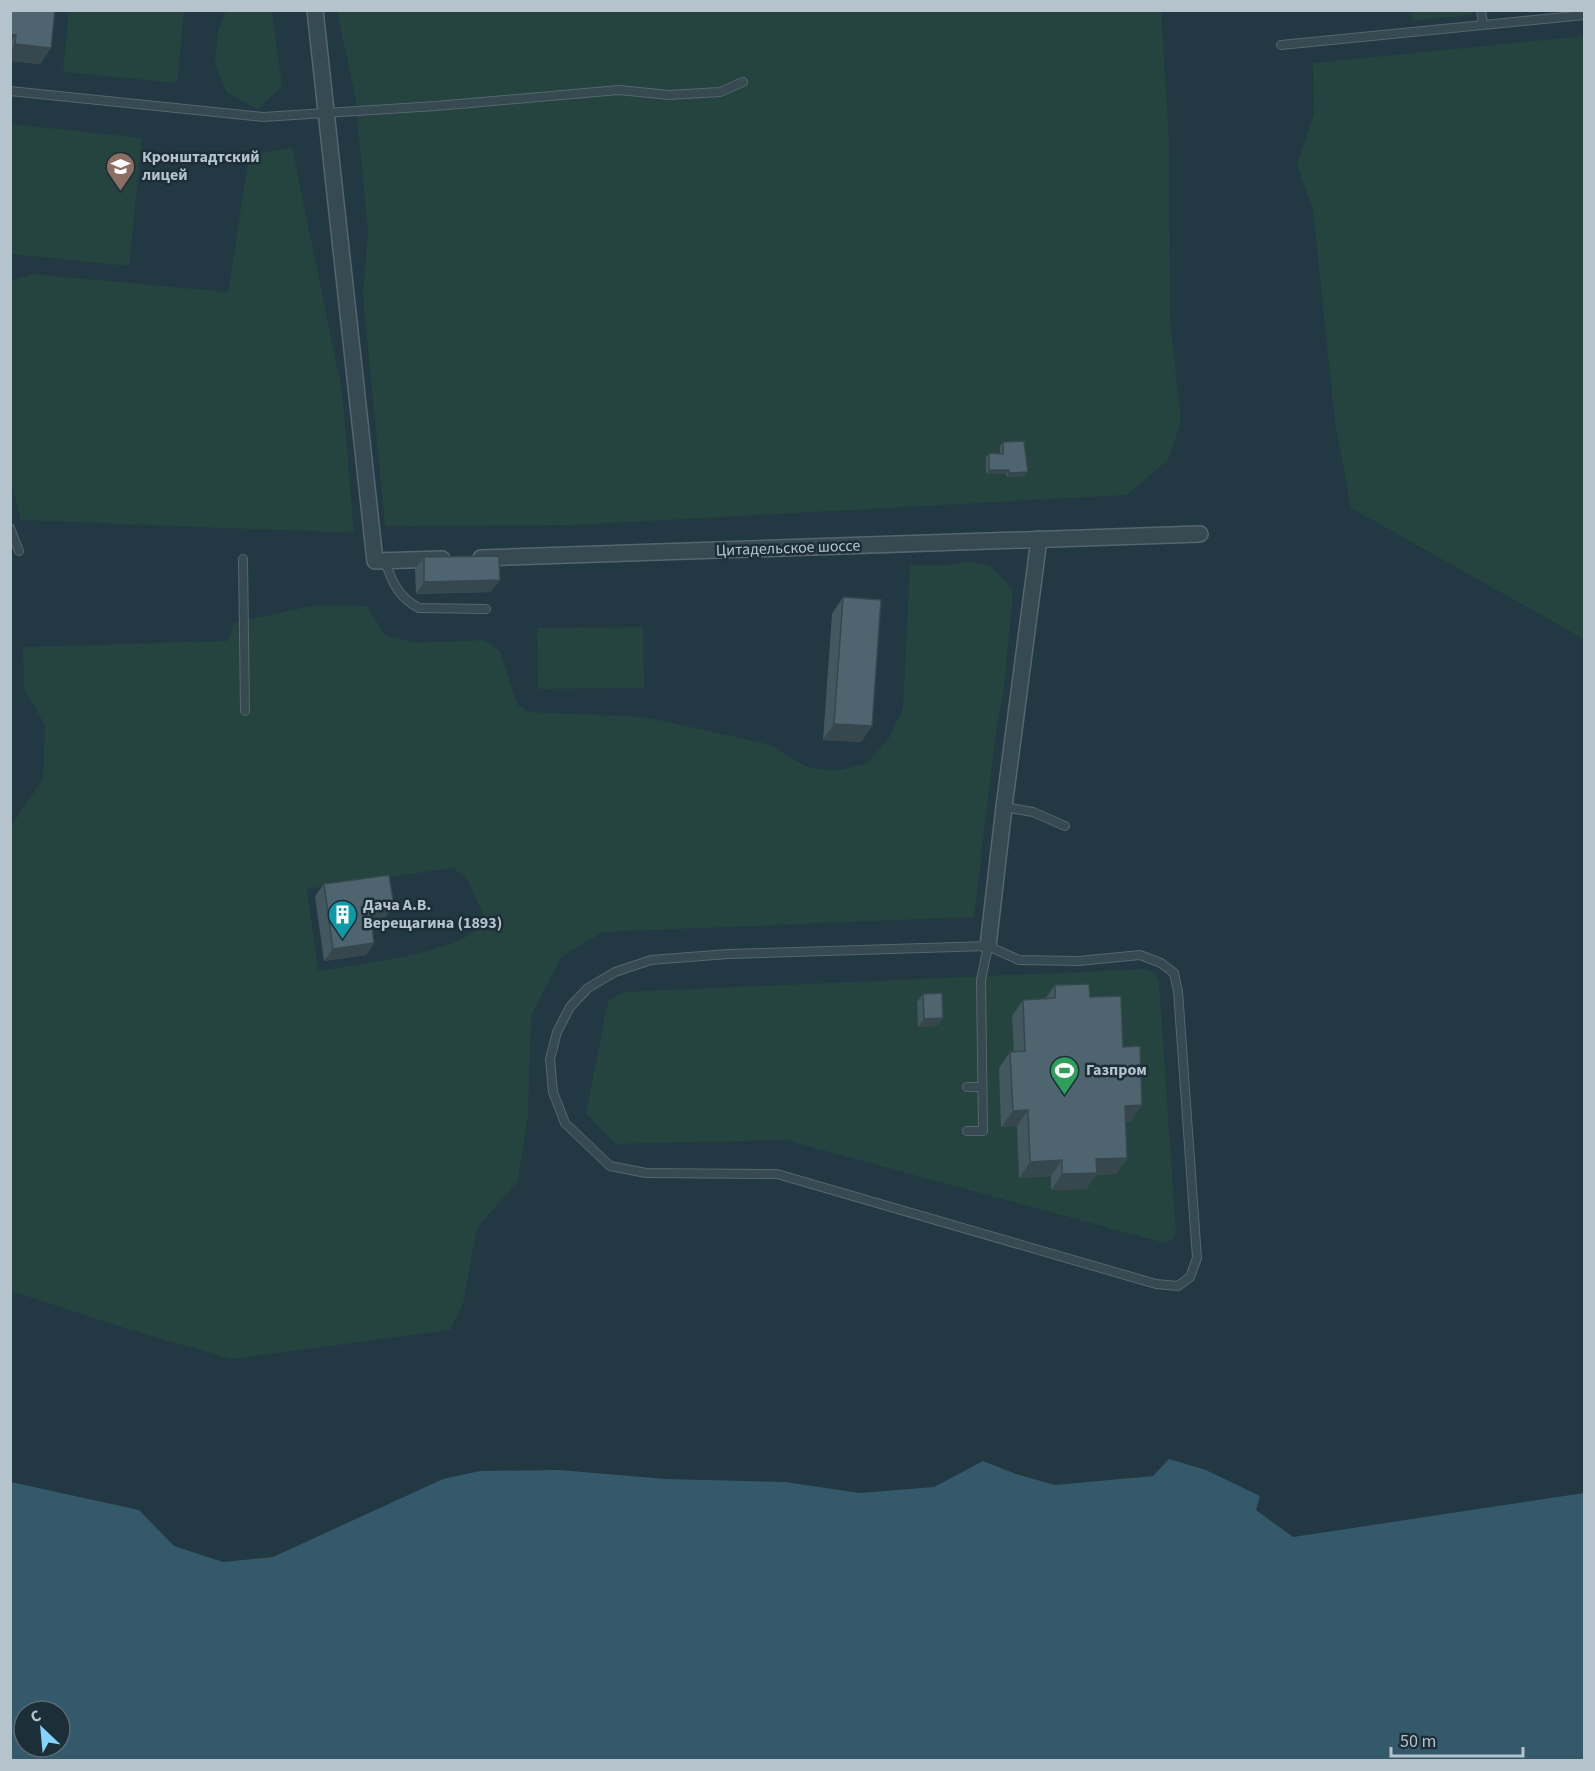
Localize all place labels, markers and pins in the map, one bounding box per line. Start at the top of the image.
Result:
place label: Кронштадтский лицей [142,146,260,186]
school or university icon: Кронштадтский лицей [105,150,137,192]
place label: Дача А.В. Верещагина (1893) [363,894,502,934]
building icon: Дача А.В. Верещагина (1893) [326,898,358,940]
sports icon: Газпром [1049,1054,1081,1096]
place label: Газпром [1086,1059,1147,1081]

